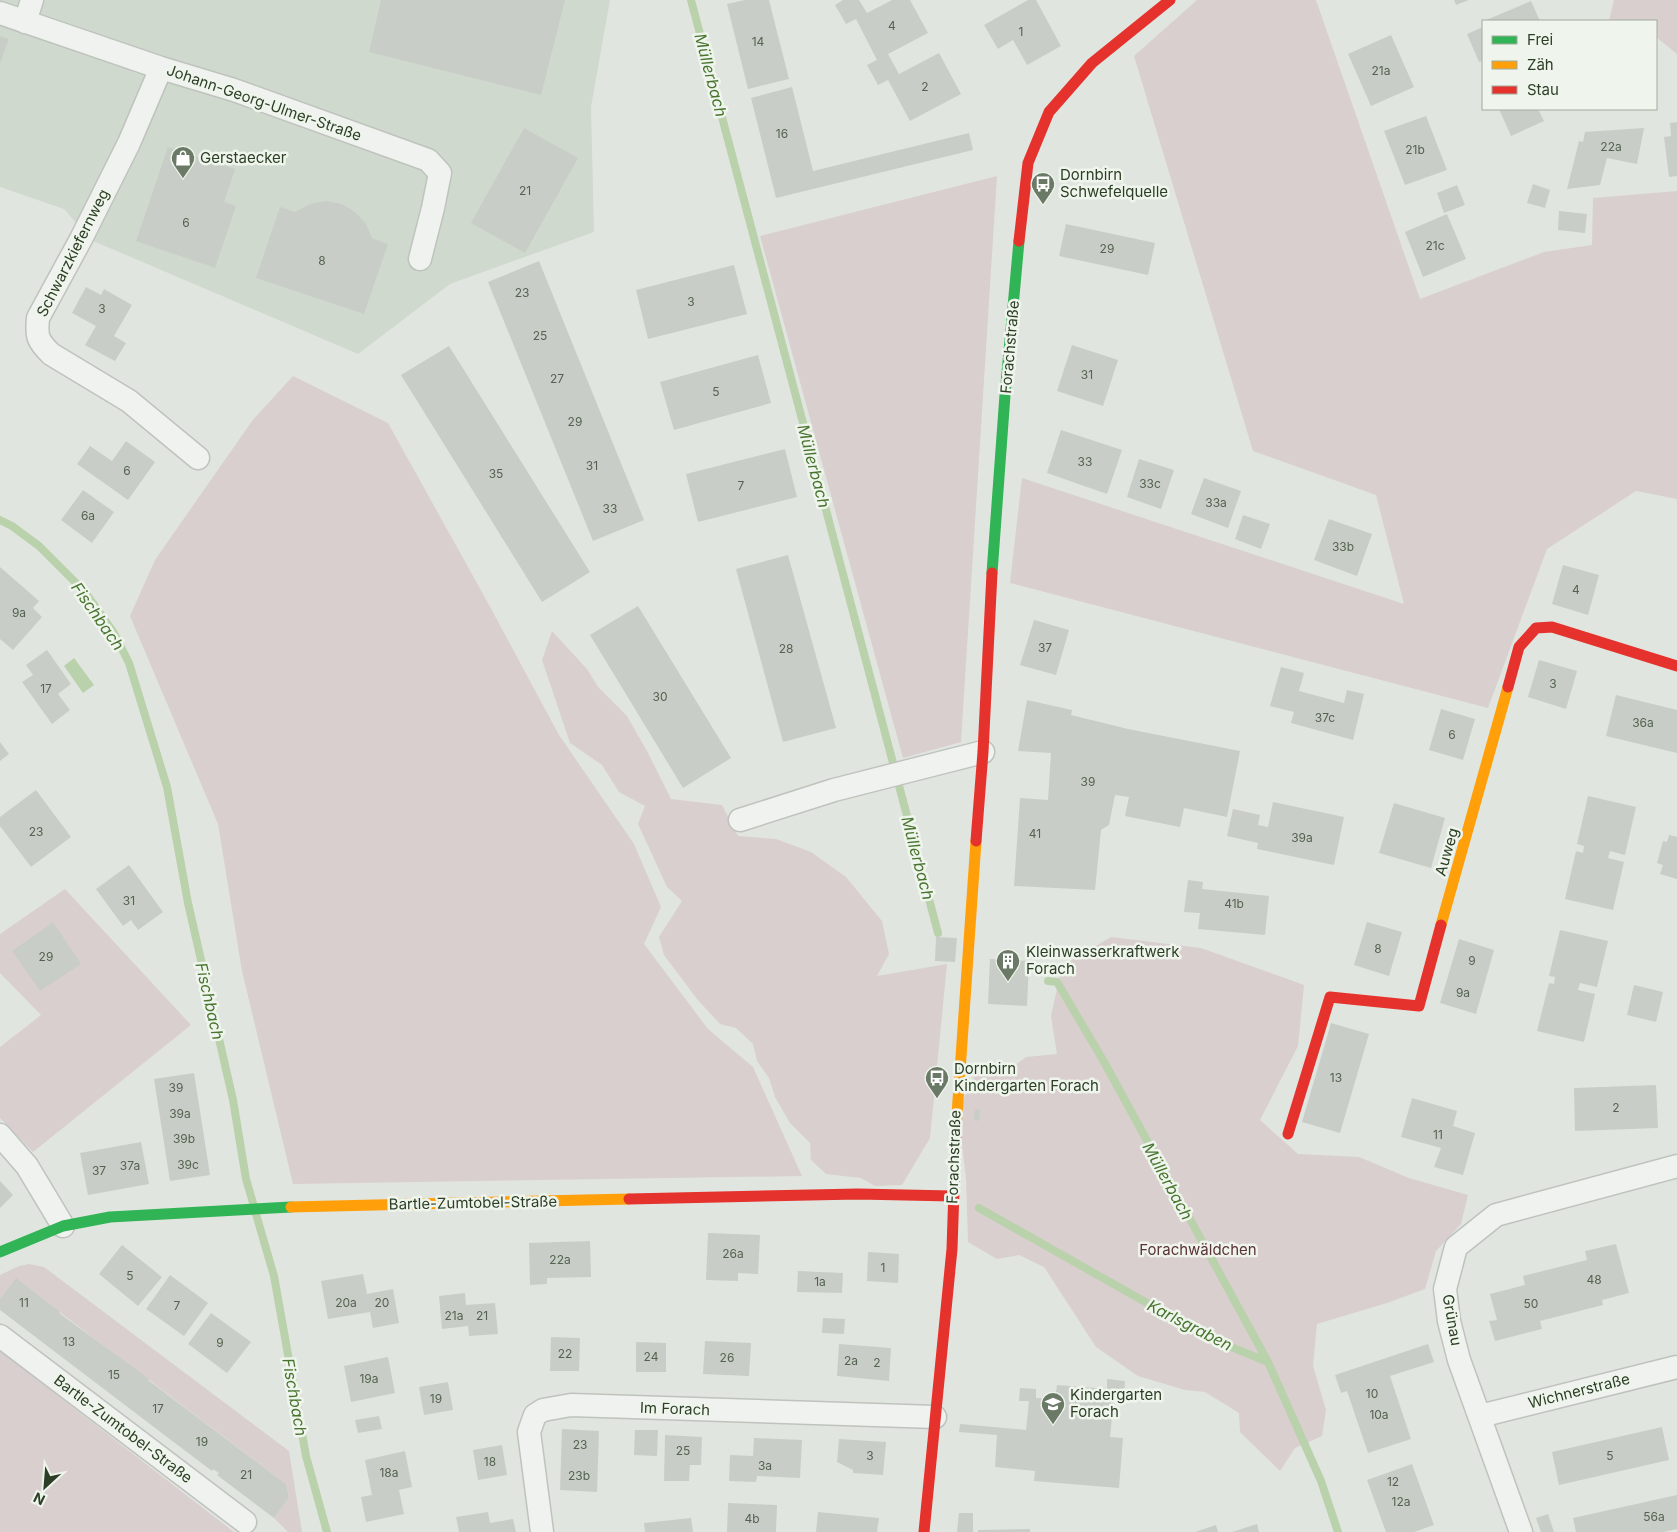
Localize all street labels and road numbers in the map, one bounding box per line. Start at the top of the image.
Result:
street label: Johann-Georg-Ulmer-Straße [164,60,364,145]
street label: Schwarzkiefernweg [32,186,113,320]
street label: Forachstraße [996,299,1023,394]
street label: Auweg [1431,826,1462,878]
street label: Forachstraße [942,1110,965,1204]
street label: Bartle-Zumtobel-Straße [389,1192,557,1213]
street label: Grünau [1439,1293,1466,1347]
street label: Wichnerstraße [1526,1369,1632,1412]
street label: Bartle-Zumtobel-Straße [50,1370,196,1487]
street label: Im Forach [640,1398,710,1419]

